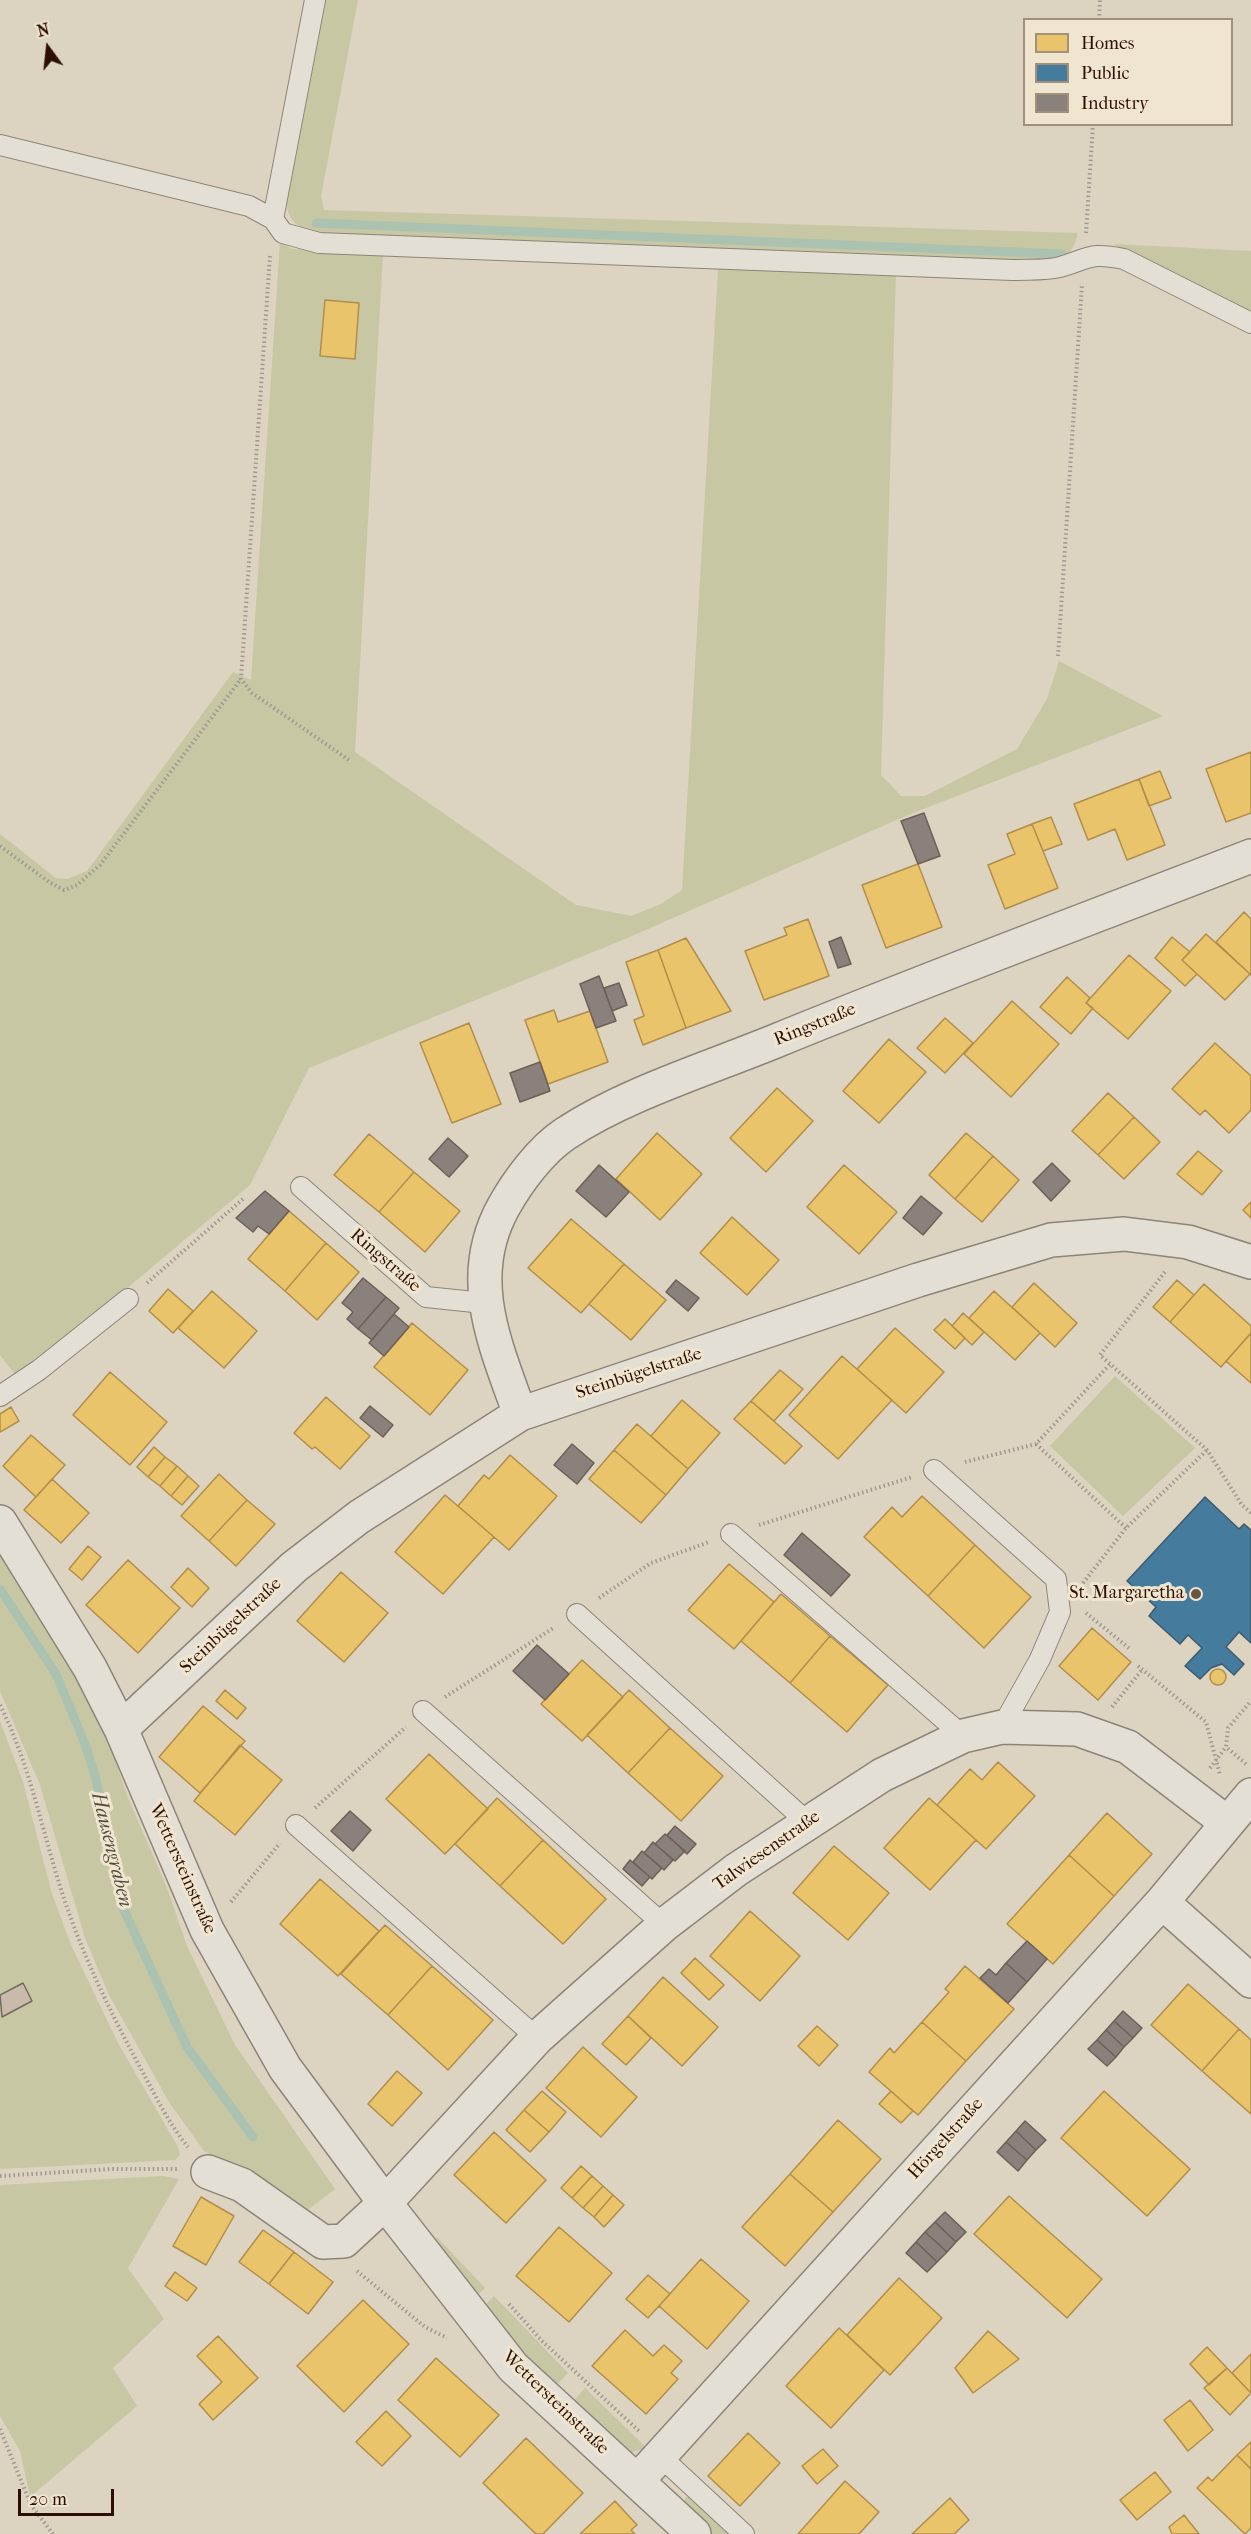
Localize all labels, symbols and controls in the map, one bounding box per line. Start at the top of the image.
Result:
north arrow [18,18,78,78]
legend [1023,18,1233,126]
text: N [35,19,52,41]
text: Homes [1081,33,1135,54]
text: Public [1081,63,1129,84]
text: Industry [1081,93,1149,114]
street label: Ringstraße [771,999,859,1051]
street label: Ringstraße [345,1225,425,1297]
street label: Steinbügelstraße [573,1343,705,1405]
street label: Steinbügelstraße [176,1573,286,1679]
place label: St. Margaretha [1069,1583,1184,1605]
marker: St. Margaretha [1189,1587,1203,1601]
water label: Hausengraben [85,1790,137,1910]
street label: Wettersteinstraße [144,1800,220,1938]
street label: Talwiesenstraße [710,1806,824,1896]
street label: Hörgelstraße [904,2094,988,2184]
street label: Wettersteinstraße [497,2346,613,2460]
scale bar [21,2477,117,2515]
text: 20 m [29,2489,67,2510]

